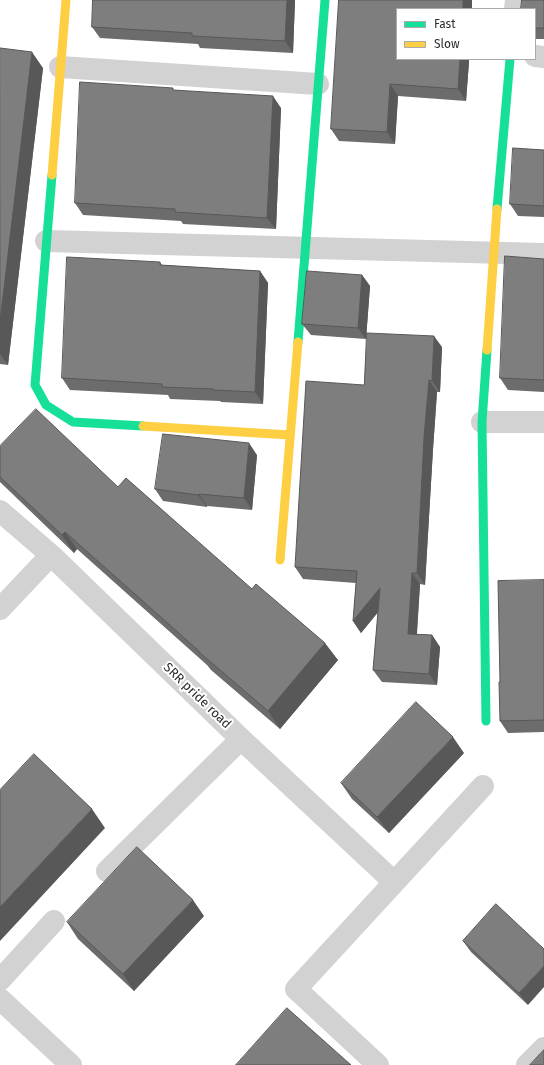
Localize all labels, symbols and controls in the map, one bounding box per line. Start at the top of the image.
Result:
legend [396,8,536,60]
text: Fast [434,17,456,31]
text: Slow [434,37,460,51]
street label: SRR pride road [160,660,234,732]

